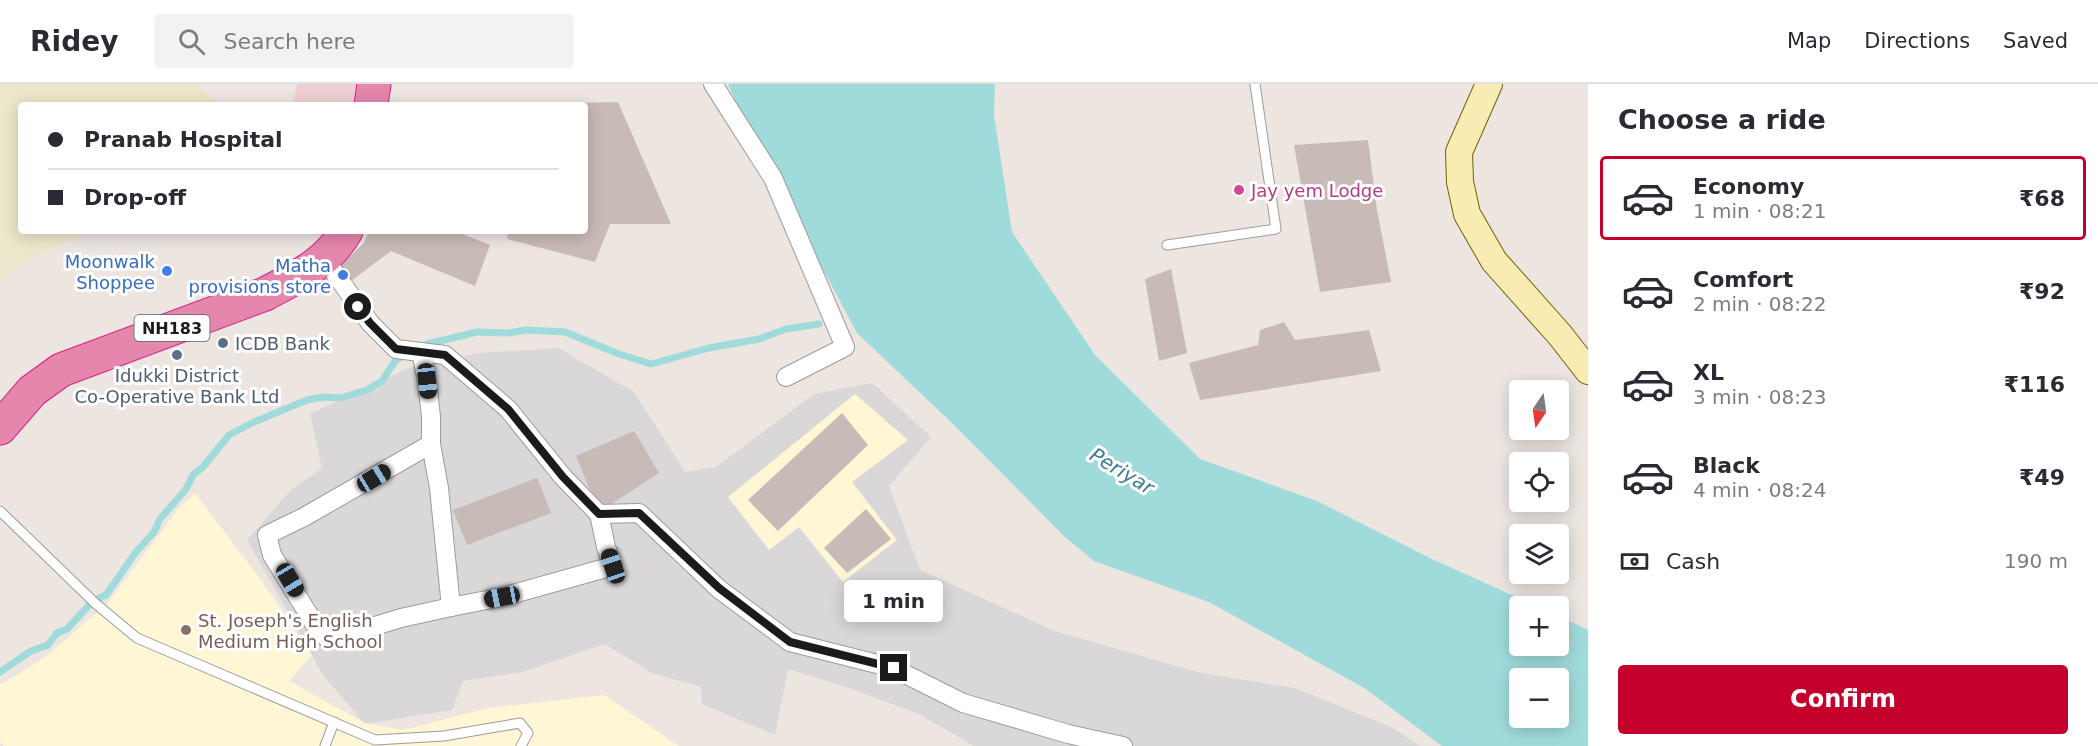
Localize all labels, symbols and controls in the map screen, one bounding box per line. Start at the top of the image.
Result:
search box [154,14,574,68]
text: Ridey [30,25,118,58]
icon: search [175,25,208,58]
text: Search here [223,29,356,54]
text: Map [1787,29,1831,53]
text: Directions [1864,29,1970,53]
text: Saved [2003,29,2068,53]
text: Choose a ride [1618,104,1826,135]
text: Pranab Hospital [84,127,283,152]
icon: car [1621,171,1675,225]
text: Economy [1693,174,1804,199]
place label: Jay yem Lodge [1250,180,1383,201]
marker: Jay yem Lodge [1232,183,1246,197]
text: Drop-off [84,185,186,210]
text: ₹68 [2019,186,2065,211]
text: 1 min · 08:21 [1693,199,1827,223]
place label: Moonwalk Shoppee [65,251,156,293]
place label: Matha provisions store [188,255,331,297]
marker: Moonwalk Shoppee [160,264,174,278]
icon: car [1621,264,1675,318]
text: Comfort [1693,267,1793,292]
marker: Matha provisions store [336,268,350,282]
text: ₹92 [2019,279,2065,304]
text: 2 min · 08:22 [1693,292,1827,316]
route start [344,293,371,320]
road number: NH183 [134,315,210,341]
place label: ICDB Bank [235,333,331,354]
marker: ICDB Bank [216,336,230,350]
marker: Idukki District Co-Operative Bank Ltd [170,348,184,362]
icon: car [1621,357,1675,411]
text: XL [1693,360,1724,385]
car [416,362,438,400]
place label: Idukki District Co-Operative Bank Ltd [75,365,279,407]
text: ₹116 [2004,372,2065,397]
north arrow [1509,380,1569,440]
map controls [1509,380,1569,728]
text: 3 min · 08:23 [1693,385,1827,409]
water label: Periyar [1086,443,1160,500]
icon: car [1621,450,1675,504]
button: locate [1509,452,1569,512]
text: Black [1693,453,1760,478]
car [354,461,394,495]
text: ₹49 [2019,465,2065,490]
text: 4 min · 08:24 [1693,478,1827,502]
button: layers [1509,524,1569,584]
icon: cash [1618,545,1651,578]
car [599,546,627,586]
text: Cash [1666,549,1720,574]
text: 190 m [2004,549,2068,573]
car [273,560,307,600]
callout: 1 min [844,581,944,623]
car [483,585,521,609]
text: 1 min [862,589,925,613]
button: + [1509,596,1569,656]
place label: St. Joseph's English Medium High School [198,610,383,652]
marker: St. Joseph's English Medium High School [179,623,193,637]
route end [880,654,907,681]
button: Confirm [1618,665,2068,734]
button: − [1509,668,1569,728]

